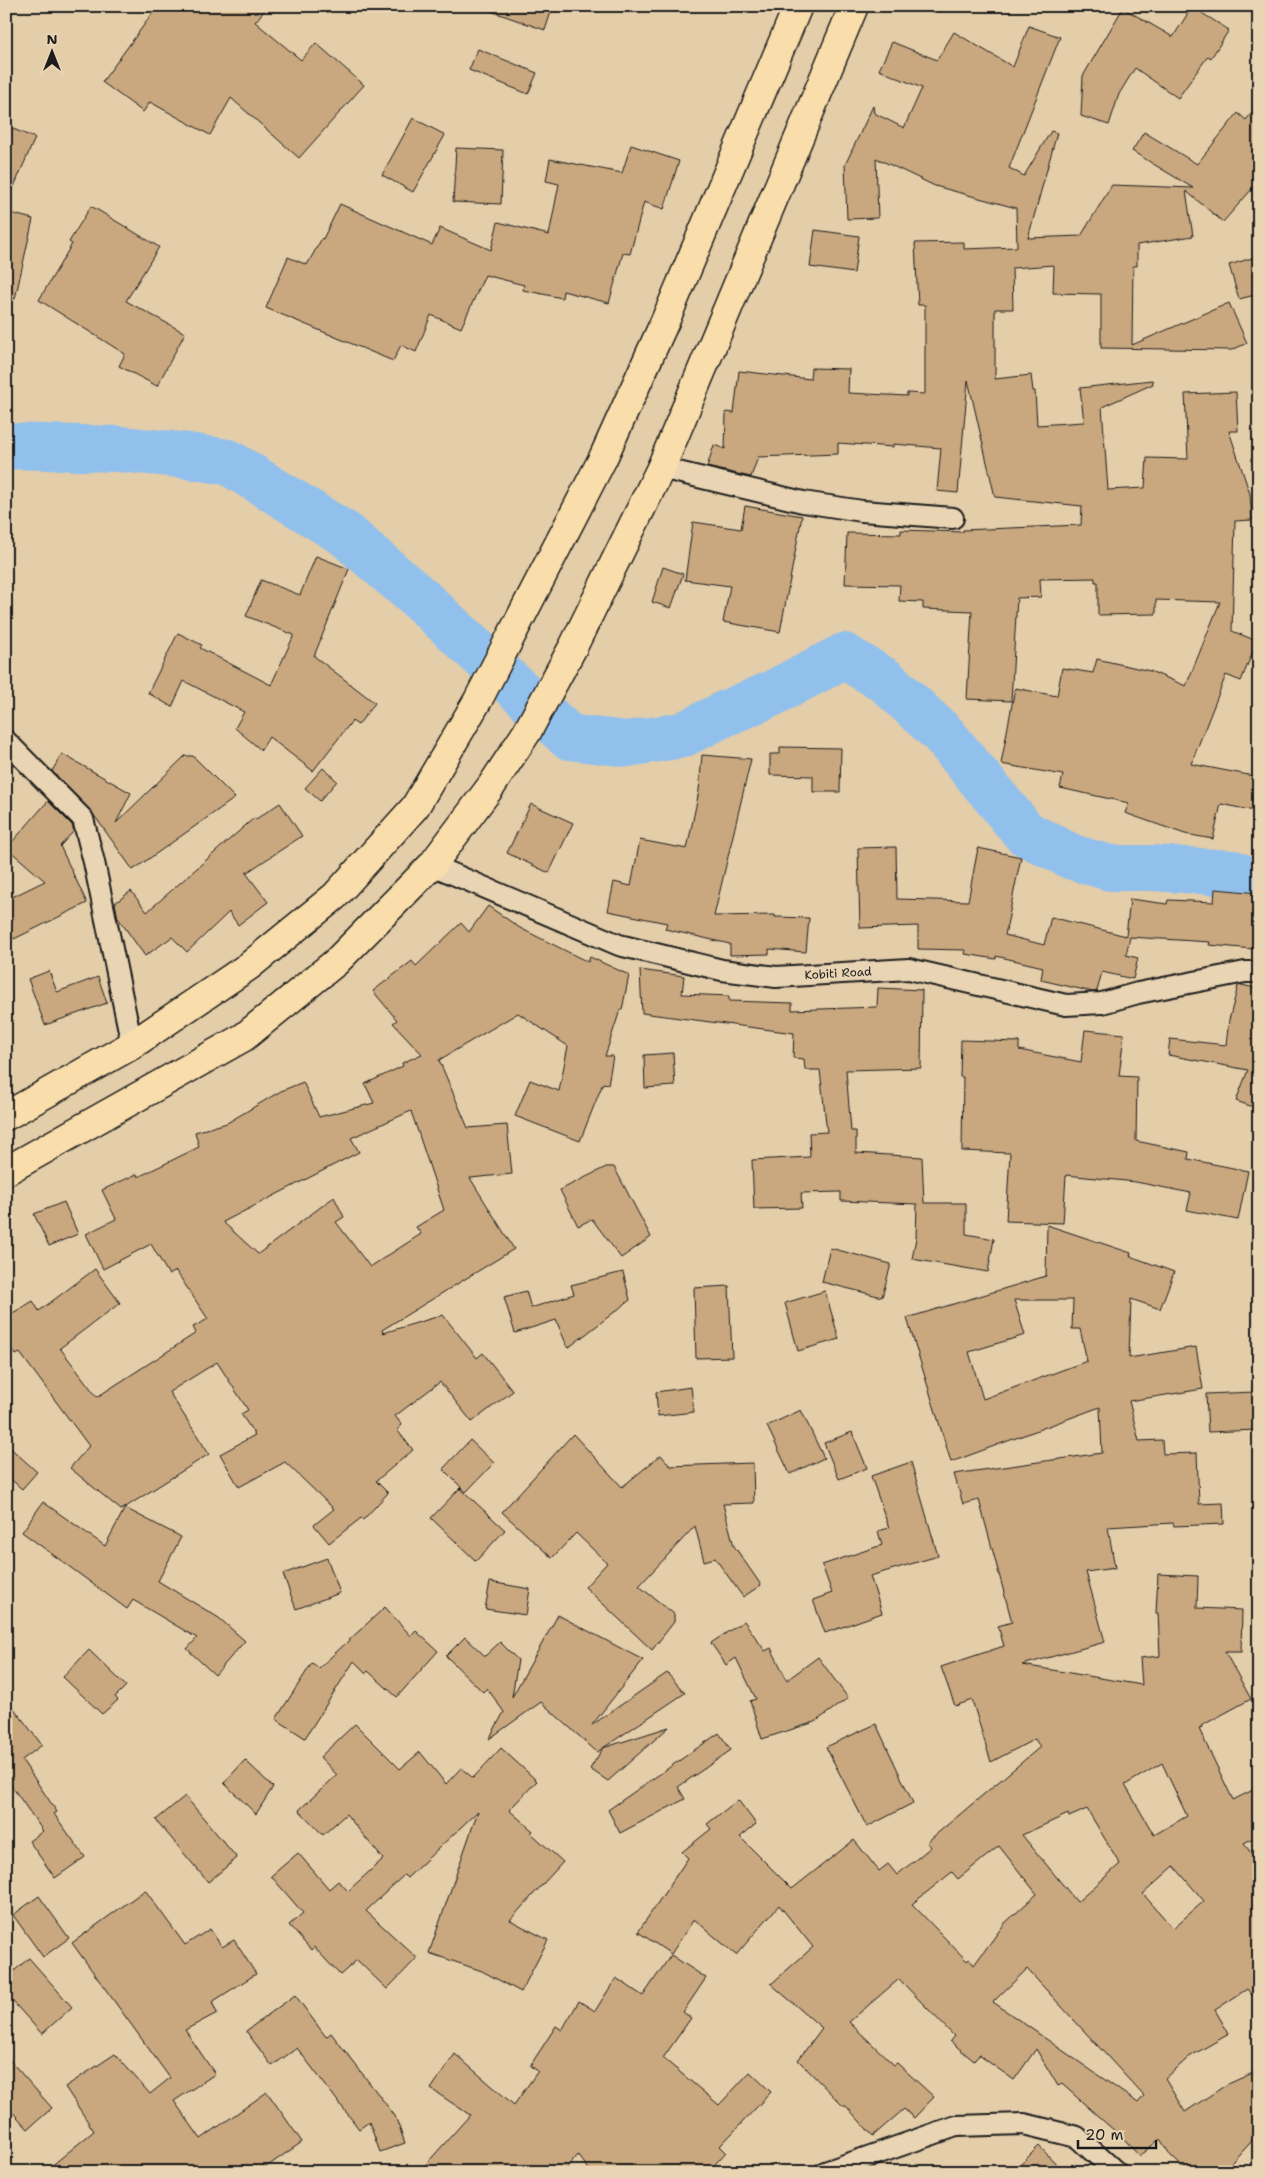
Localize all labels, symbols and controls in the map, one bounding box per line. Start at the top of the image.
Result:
north arrow [28,28,78,78]
text: N [46,30,58,48]
street label: Kobiti Road [804,963,873,983]
scale bar [1078,2118,1155,2150]
text: 20 m [1085,2125,1124,2145]

